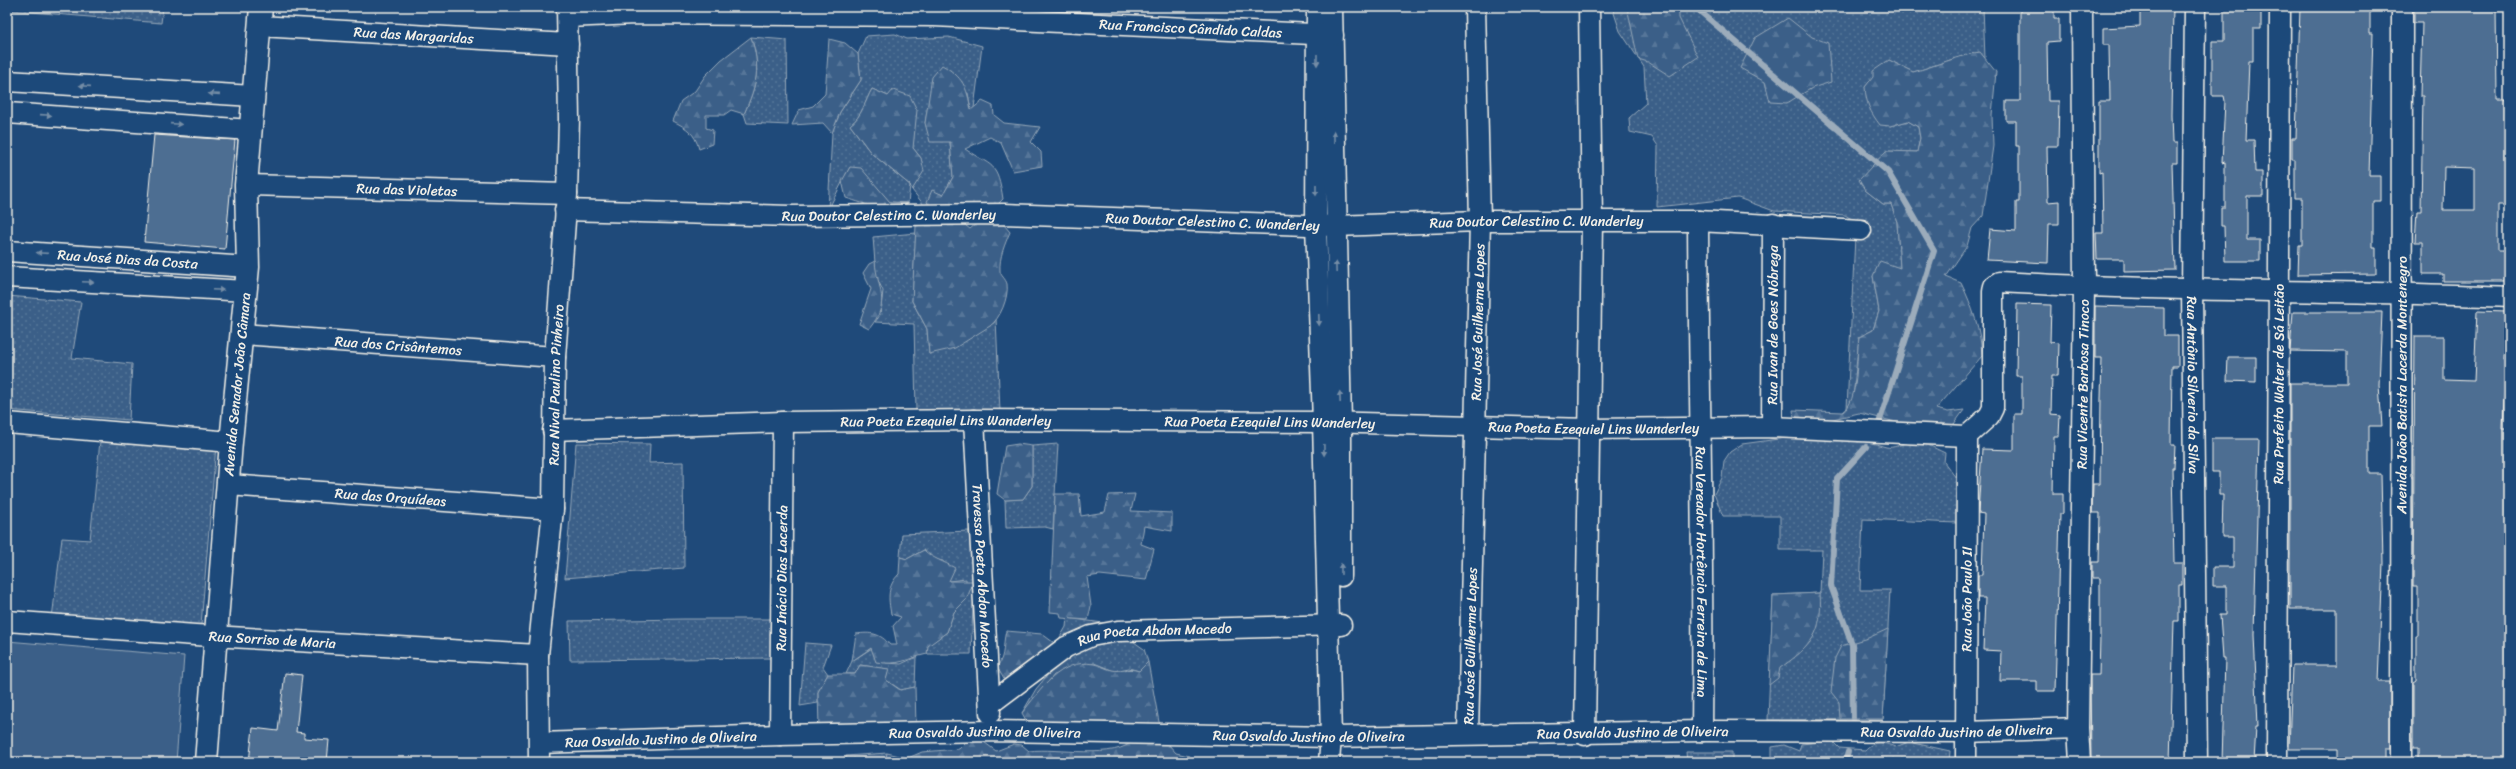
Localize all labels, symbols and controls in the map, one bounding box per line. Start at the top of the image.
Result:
street label: Rua Francisco Cândido Caldas [1099,12,1283,46]
street label: Rua das Margaridas [353,20,475,51]
one-way arrow [1314,54,1320,67]
one-way arrow [79,82,91,89]
one-way arrow [207,91,220,97]
one-way arrow [40,112,52,119]
one-way arrow [170,121,182,128]
one-way arrow [1331,130,1337,143]
street label: Rua das Violetas [356,176,458,204]
one-way arrow [1313,184,1319,197]
street label: Rua Doutor Celestino C. Wanderley [782,202,997,229]
street label: Rua Doutor Celestino C. Wanderley [1105,206,1321,238]
street label: Rua Doutor Celestino C. Wanderley [1429,209,1644,236]
street label: Rua José Dias da Costa [57,242,200,277]
street label: Rua José Guilherme Lopes [1464,243,1492,401]
street label: Rua Ivan de Goes Nóbrega [1760,244,1786,405]
one-way arrow [36,250,48,257]
street label: Avenida João Batista Lacerda Montenegro [2389,256,2415,515]
one-way arrow [1333,261,1340,273]
one-way arrow [82,278,94,285]
street label: Rua Prefeito Walter de Sá Leitão [2266,284,2292,484]
one-way arrow [212,286,224,293]
street label: Avenida Senador João Câmara [216,291,258,478]
street label: Rua Antônio Silverio da Silva [2179,296,2206,474]
street label: Rua Vicente Barbosa Tinoco [2070,299,2097,469]
street label: Rua Nival Paulino Pinheiro [542,303,572,466]
one-way arrow [1316,314,1323,326]
street label: Rua dos Crisântemos [334,329,464,363]
one-way arrow [1337,390,1343,403]
street label: Rua Poeta Ezequiel Lins Wanderley [840,408,1052,434]
street label: Rua Poeta Ezequiel Lins Wanderley [1164,409,1376,436]
street label: Rua Poeta Ezequiel Lins Wanderley [1488,414,1700,442]
one-way arrow [1321,444,1327,457]
street label: Rua Vereador Hortêncio Ferreira de Lima [1688,446,1714,697]
street label: Rua das Orquídeas [334,481,447,514]
street label: Travessa Poeta Abdon Macedo [964,483,1000,669]
street label: Rua Inácio Dias Lacerda [769,505,795,651]
street label: Rua João Paulo II [1954,546,1980,652]
one-way arrow [1338,562,1344,575]
street label: Rua José Guilherme Lopes [1456,567,1485,725]
street label: Rua Poeta Abdon Macedo [1074,616,1232,653]
street label: Rua Sorriso de Maria [208,624,337,656]
street label: Rua Osvaldo Justino de Oliveira [1861,717,2053,745]
street label: Rua Osvaldo Justino de Oliveira [889,719,1081,746]
street label: Rua Osvaldo Justino de Oliveira [1537,719,1729,747]
street label: Rua Osvaldo Justino de Oliveira [1213,723,1405,750]
street label: Rua Osvaldo Justino de Oliveira [565,724,757,755]

